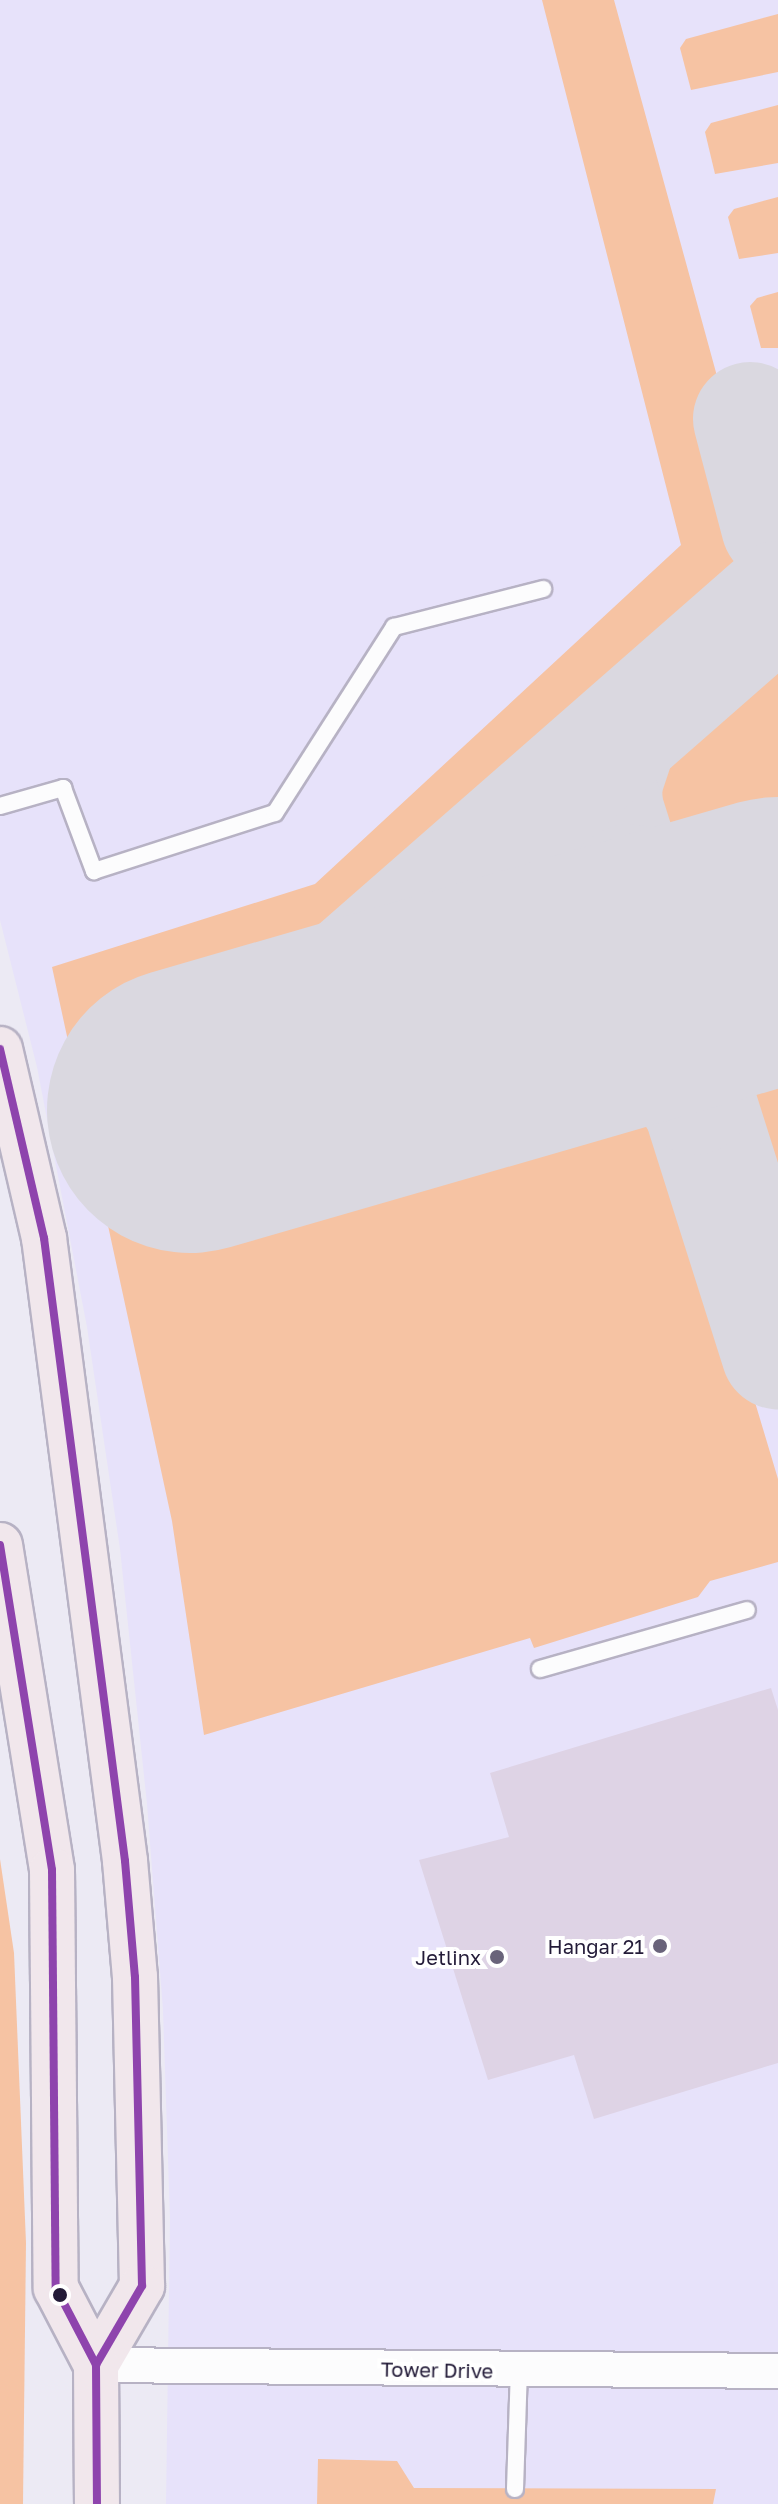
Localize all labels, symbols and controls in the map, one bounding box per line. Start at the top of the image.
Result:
place label: Hangar 21 [548,1934,644,1958]
marker: Hangar 21 [651,1937,669,1955]
place label: Jetlinx [415,1945,481,1969]
marker: Jetlinx [488,1948,506,1966]
unlabelled marker [52,2287,68,2303]
street label: Tower Drive [381,2357,493,2383]

